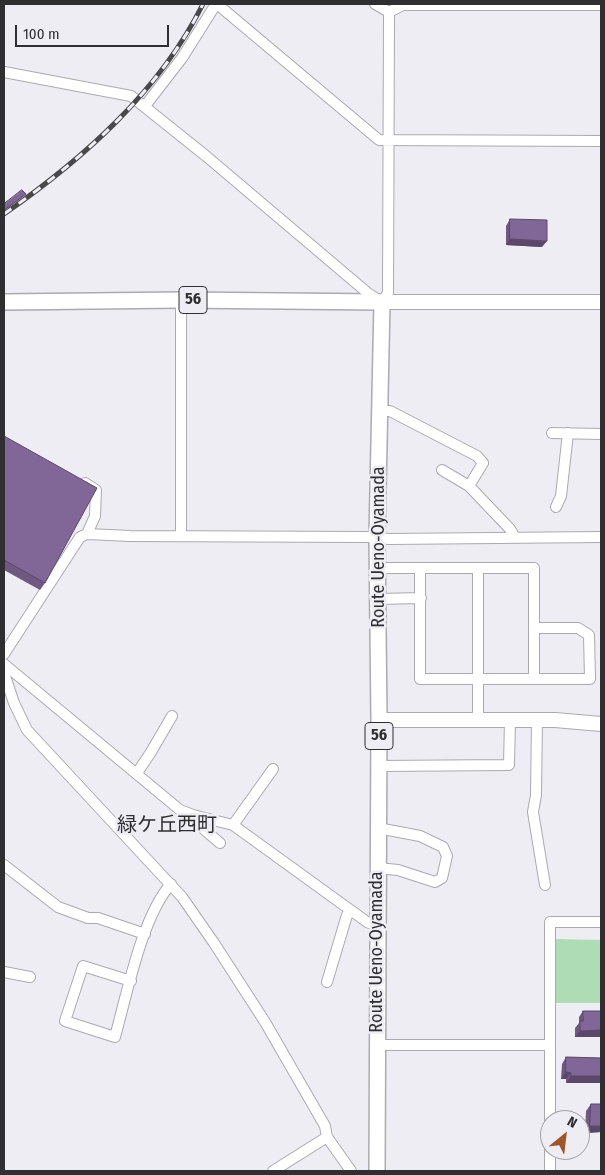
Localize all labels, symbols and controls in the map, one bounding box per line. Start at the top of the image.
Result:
scale bar [18,15,171,47]
text: 100 m [23,25,60,43]
road number: 56 [179,286,207,314]
street label: Route Ueno-Oyamada [368,466,390,628]
road number: 56 [365,722,393,749]
district label: 緑ケ丘西町 [117,813,217,837]
street label: Route Ueno-Oyamada [366,871,388,1033]
north arrow [540,1110,590,1160]
text: N [564,1113,580,1132]

